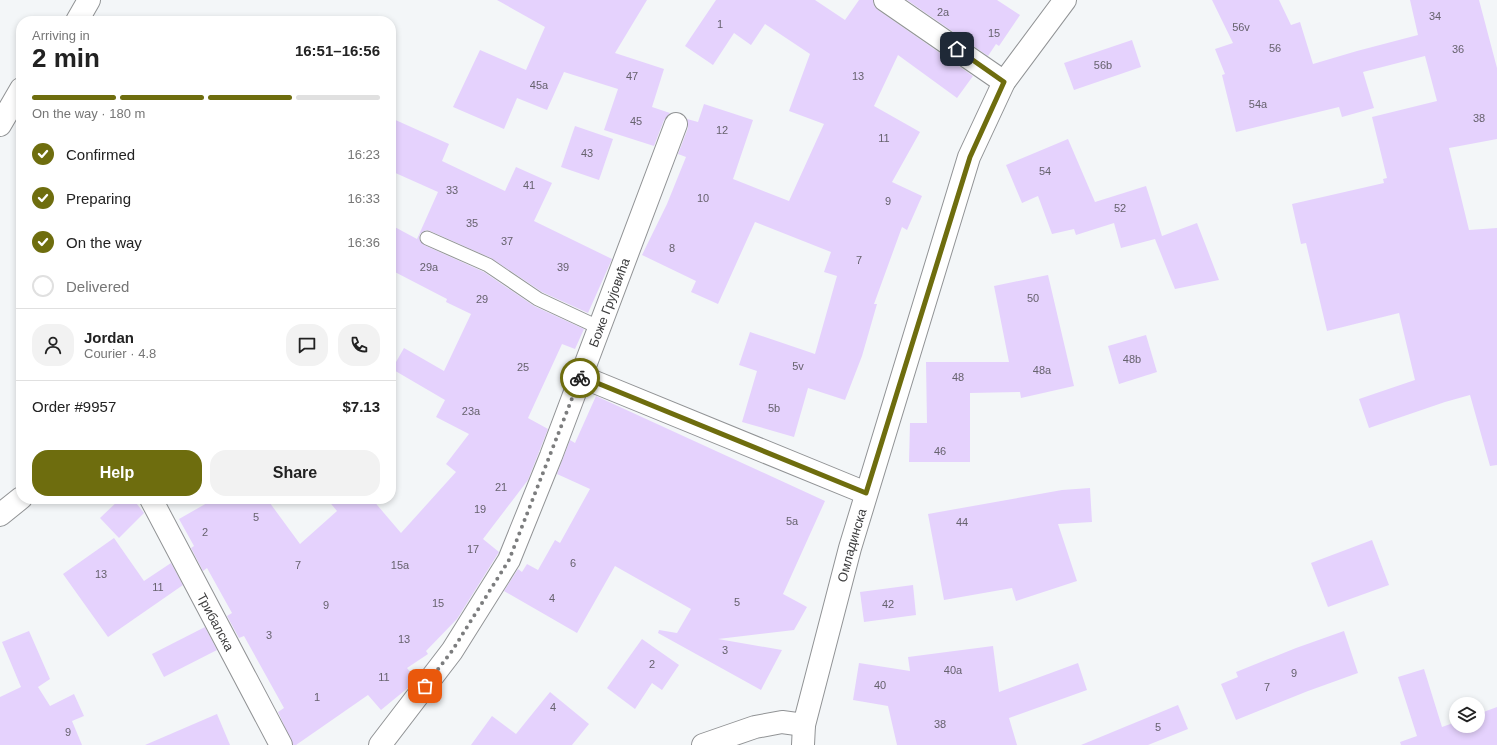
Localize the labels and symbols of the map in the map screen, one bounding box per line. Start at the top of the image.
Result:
house number: 2a [937,6,950,18]
house number: 34 [1429,10,1441,22]
house number: 1 [717,18,723,30]
house number: 56v [1232,21,1250,33]
house number: 15 [988,27,1000,39]
pin [940,32,974,66]
house number: 56 [1269,42,1281,54]
house number: 36 [1452,43,1464,55]
house number: 56b [1094,59,1112,71]
house number: 47 [626,70,638,82]
house number: 13 [852,70,864,82]
house number: 45a [530,79,549,91]
house number: 54a [1249,98,1268,110]
house number: 38 [1473,112,1485,124]
house number: 45 [630,115,642,127]
house number: 12 [716,124,728,136]
house number: 11 [878,132,890,144]
house number: 43 [581,147,593,159]
house number: 54 [1039,165,1051,177]
house number: 41 [523,179,535,191]
house number: 33 [446,184,458,196]
house number: 10 [697,192,709,204]
house number: 9 [885,195,891,207]
house number: 52 [1114,202,1126,214]
house number: 35 [466,217,478,229]
house number: 37 [501,235,513,247]
house number: 8 [669,242,675,254]
house number: 7 [856,254,862,266]
street label: Боже Грујовића [586,255,633,349]
house number: 29a [420,261,439,273]
house number: 39 [557,261,569,273]
house number: 50 [1027,292,1039,304]
house number: 29 [476,293,488,305]
house number: 48b [1123,353,1141,365]
courier [560,358,600,398]
house number: 5v [792,360,804,372]
house number: 25 [517,361,529,373]
house number: 48a [1033,364,1052,376]
house number: 48 [952,371,964,383]
house number: 5b [768,402,780,414]
house number: 23a [462,405,481,417]
house number: 46 [934,445,946,457]
house number: 21 [495,481,507,493]
house number: 19 [474,503,486,515]
street label: Омладинска [834,506,870,584]
house number: 5 [253,511,259,523]
house number: 5a [786,515,799,527]
house number: 44 [956,516,968,528]
house number: 2 [202,526,208,538]
house number: 17 [467,543,479,555]
house number: 6 [570,557,576,569]
house number: 7 [295,559,301,571]
house number: 15a [391,559,410,571]
house number: 13 [95,568,107,580]
house number: 11 [152,581,164,593]
street label: Трибалска [194,591,237,654]
house number: 4 [549,592,555,604]
house number: 5 [734,596,740,608]
house number: 15 [432,597,444,609]
house number: 42 [882,598,894,610]
house number: 9 [323,599,329,611]
house number: 3 [266,629,272,641]
house number: 13 [398,633,410,645]
house number: 3 [722,644,728,656]
house number: 2 [649,658,655,670]
house number: 40a [944,664,963,676]
house number: 9 [1291,667,1297,679]
pin [408,669,442,703]
house number: 11 [378,671,390,683]
house number: 40 [874,679,886,691]
house number: 7 [1264,681,1270,693]
house number: 1 [314,691,320,703]
house number: 4 [550,701,556,713]
house number: 38 [934,718,946,730]
house number: 5 [1155,721,1161,733]
house number: 9 [65,726,71,738]

